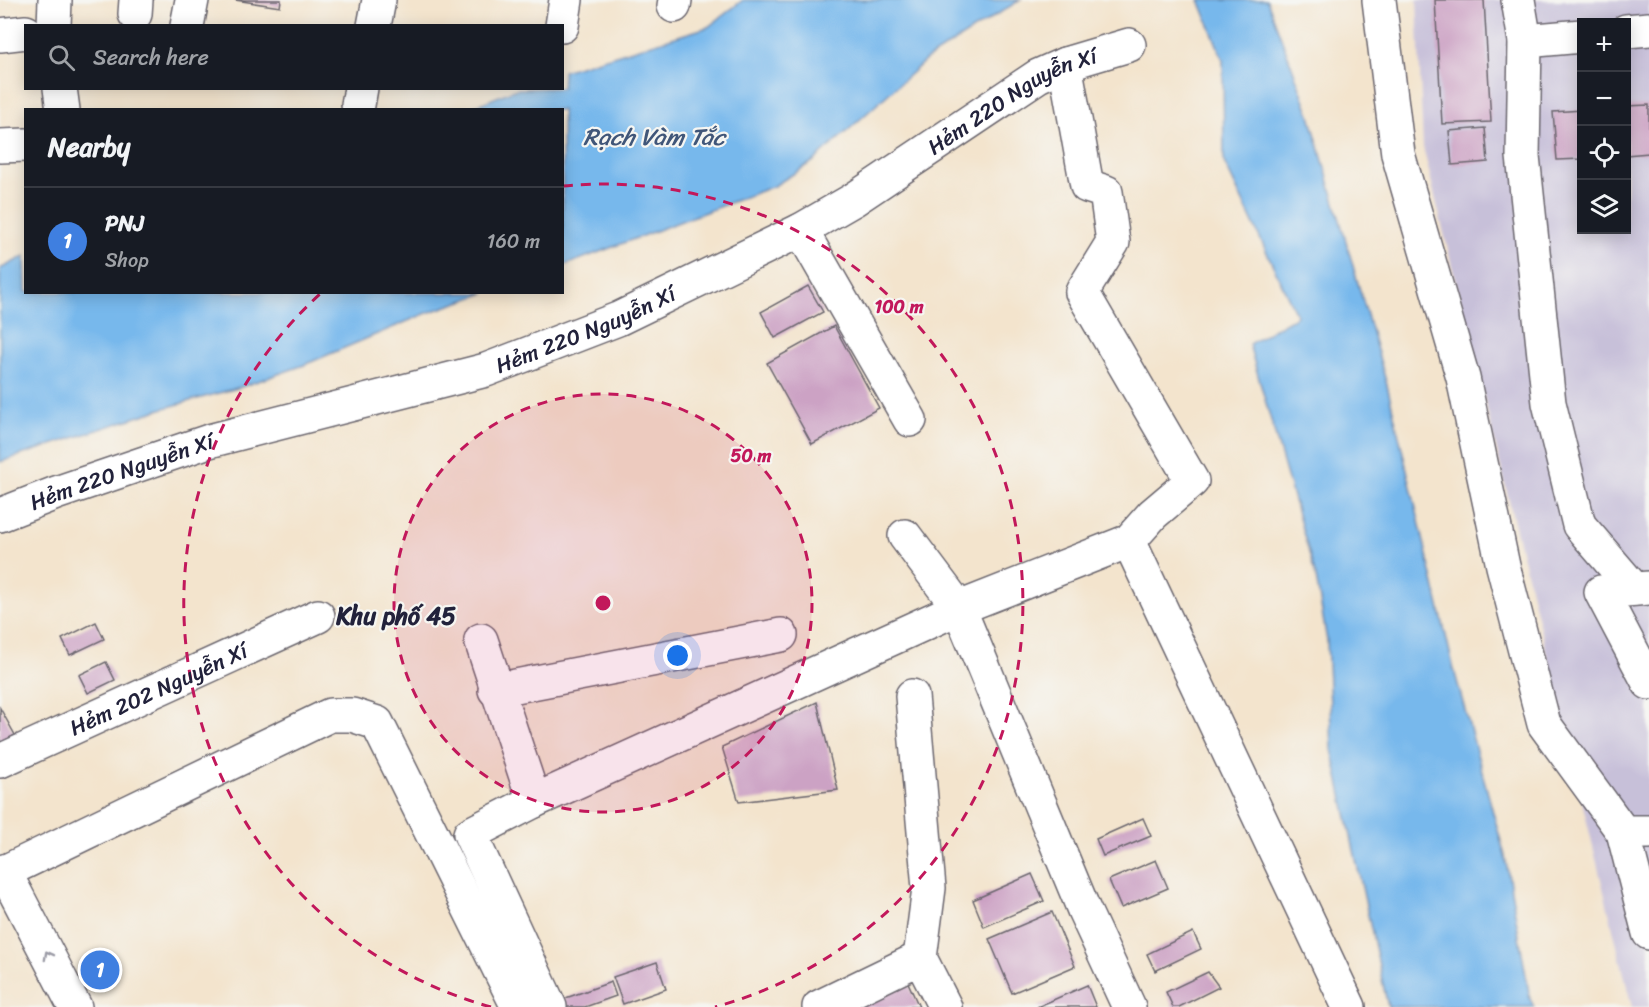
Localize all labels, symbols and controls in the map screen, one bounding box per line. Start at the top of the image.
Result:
map controls [1577,18,1631,234]
button: + [1577,18,1631,72]
search box [24,24,564,90]
street label: Hẻm 220 Nguyễn Xí [919,36,1104,165]
text: Search here [93,38,209,77]
icon: search [45,41,78,74]
button: − [1577,72,1631,126]
water label: Rạch Vàm Tắc [583,116,728,158]
text: Nearby [48,124,130,170]
button: locate [1577,126,1631,180]
button: layers [1577,180,1631,234]
text: PNJ [105,204,144,243]
text: 1 [63,224,72,259]
text: 160 m [487,224,540,259]
text: Shop [105,243,149,278]
street label: Hẻm 220 Nguyễn Xí [490,274,685,385]
text: 100 m [875,291,924,323]
street label: Hẻm 220 Nguyễn Xí [24,421,220,522]
text: 50 m [731,440,772,472]
centre of rings [593,593,613,613]
district label: Khu phố 45 [335,595,456,637]
street label: Hẻm 202 Nguyễn Xí [63,630,257,747]
your location [663,641,692,670]
pin: 1 [80,948,120,992]
one-way arrow [44,951,55,961]

